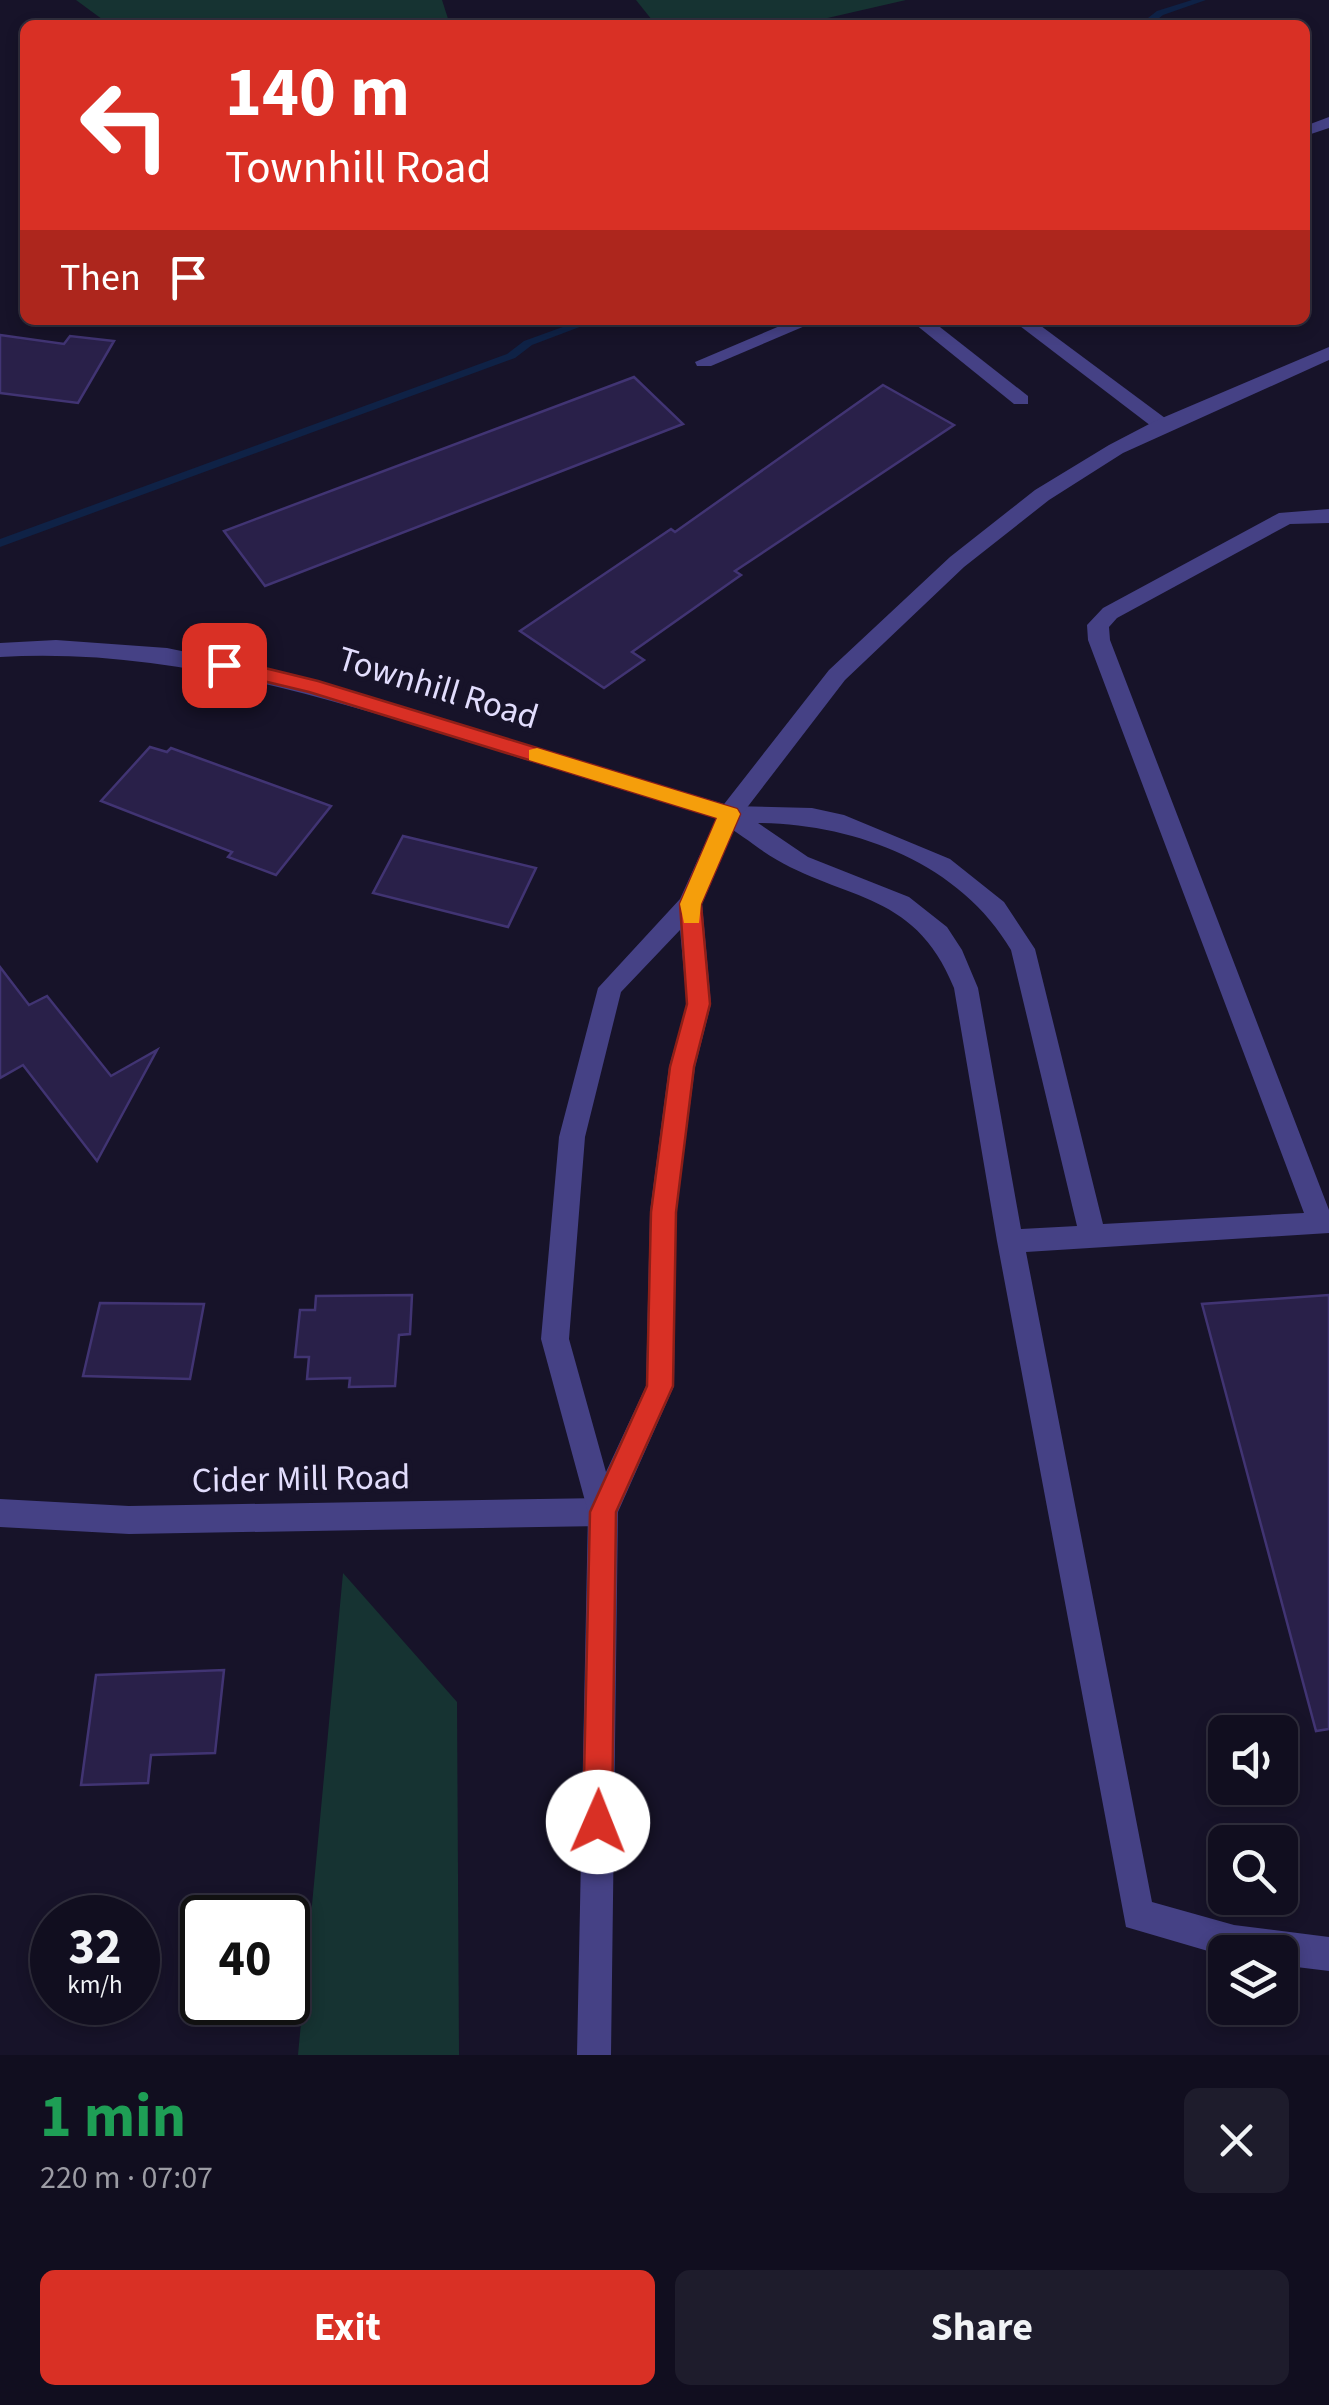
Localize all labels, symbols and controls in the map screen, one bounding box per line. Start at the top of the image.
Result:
text: 140 m [225,43,410,143]
icon: left [60,60,190,190]
text: Townhill Road [225,136,491,200]
icon: arrive [161,250,216,305]
text: Then [60,251,141,305]
pin [182,623,267,708]
street label: Townhill Road [332,634,544,742]
icon: arrive [197,638,252,693]
street label: Cider Mill Road [191,1452,411,1506]
map controls [1208,1715,1298,2025]
button: sound [1208,1715,1298,1805]
position arrow [546,1770,650,1874]
button: search [1208,1825,1298,1915]
speed limit sign: 40 [180,1895,310,2025]
text: 32 [69,1912,121,1983]
button: layers [1208,1935,1298,2025]
text: km/h [67,1967,123,2003]
text: 1 min [40,2075,186,2160]
button: close [1184,2088,1289,2193]
text: 220 m · 07:07 [40,2155,213,2201]
button: Exit [40,2270,655,2385]
button: Share [675,2270,1289,2385]

